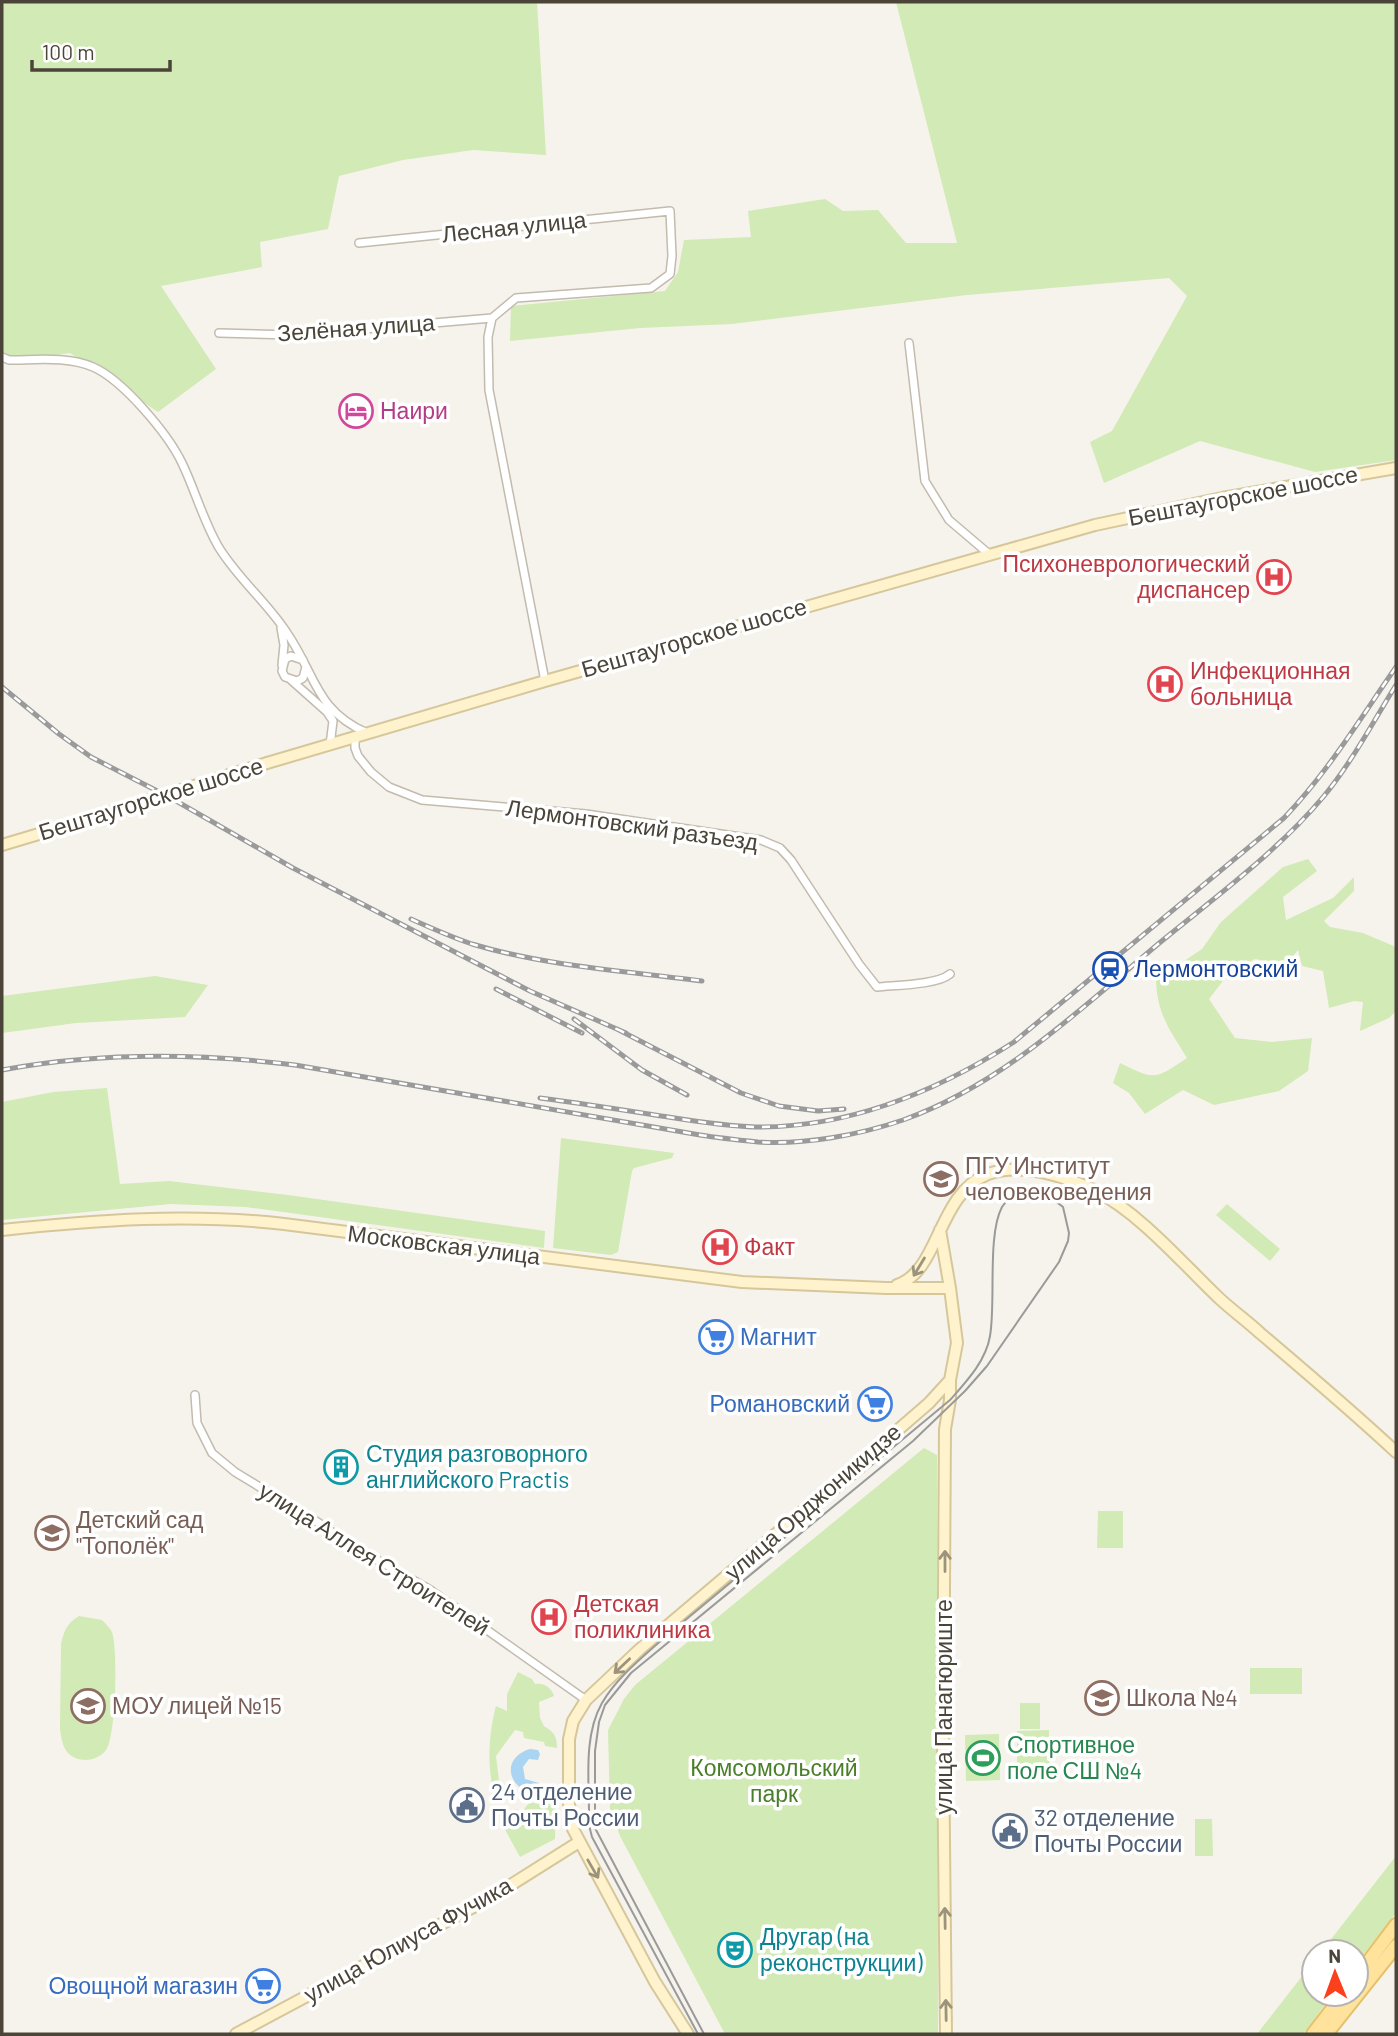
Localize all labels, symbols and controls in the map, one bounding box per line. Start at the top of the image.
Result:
scale bar [32,28,170,72]
text: 100 m [42,39,95,64]
street label: Лесная улица [440,204,588,248]
street label: Зелёная улица [276,308,436,346]
hotel icon: Наири [337,392,375,430]
place label: Наири [380,396,448,424]
street label: Бештаугорское шоссе [1126,459,1360,531]
place label: Психоневрологический диспансер [1003,549,1250,603]
hospital icon: Психоневрологический диспансер [1255,558,1293,596]
street label: Бештаугорское шоссе [578,591,810,683]
place label: Инфекционная больница [1190,656,1350,710]
hospital icon: Инфекционная больница [1146,665,1184,703]
street label: Бештаугорское шоссе [35,751,266,846]
street label: Лермонтовский разъезд [504,792,761,856]
station icon: Лермонтовский [1091,950,1129,988]
place label: Лермонтовский [1134,954,1298,982]
place label: ПГУ Институт человековедения [965,1151,1152,1205]
school or university icon: ПГУ Институт человековедения [922,1160,960,1198]
street label: Московская улица [346,1218,542,1270]
hospital icon: Факт [701,1228,739,1266]
place label: Факт [744,1232,796,1260]
one-way arrow [912,1256,926,1276]
supermarket icon: Магнит [697,1318,735,1356]
place label: Магнит [740,1322,817,1350]
supermarket icon: Романовский [856,1385,894,1423]
place label: Романовский [710,1389,850,1417]
street label: улица Орджоникидзе [718,1417,906,1585]
place label: Студия разговорного английского Practis [366,1439,588,1493]
building icon: Студия разговорного английского Practis [322,1448,360,1486]
street label: улица Аллея Строителей [254,1476,495,1641]
place label: Детский сад "Тополёк" [76,1505,204,1559]
school or university icon: Детский сад "Тополёк" [33,1514,71,1552]
one-way arrow [938,1549,952,1572]
place label: Детская поликлиника [574,1589,711,1643]
hospital icon: Детская поликлиника [530,1598,568,1636]
street label: улица Панагюриште [929,1599,957,1815]
one-way arrow [614,1657,631,1674]
school or university icon: Школа №4 [1083,1679,1121,1717]
place label: Школа №4 [1126,1683,1238,1711]
school or university icon: МОУ лицей №15 [69,1687,107,1725]
place label: МОУ лицей №15 [112,1691,282,1719]
place label: Спортивное поле СШ №4 [1007,1730,1142,1784]
sports icon: Спортивное поле СШ №4 [964,1739,1002,1777]
park label: Комсомольский парк [690,1753,858,1807]
place label: 24 отделение Почты России [491,1777,639,1831]
public building icon: 24 отделение Почты России [448,1786,486,1824]
place label: 32 отделение Почты России [1034,1803,1182,1857]
public building icon: 32 отделение Почты России [991,1812,1029,1850]
one-way arrow [586,1858,600,1878]
street label: улица Юлиуса Фучика [299,1870,517,2008]
one-way arrow [938,1907,951,1930]
place label: Другар (на реконструкции) [760,1922,923,1976]
theatre icon: Другар (на реконструкции) [716,1931,754,1969]
north arrow [1300,1938,1370,2008]
text: N [1328,1944,1341,1967]
supermarket icon: Овощной магазин [244,1967,282,2005]
place label: Овощной магазин [48,1971,238,1999]
one-way arrow [939,1999,953,2022]

